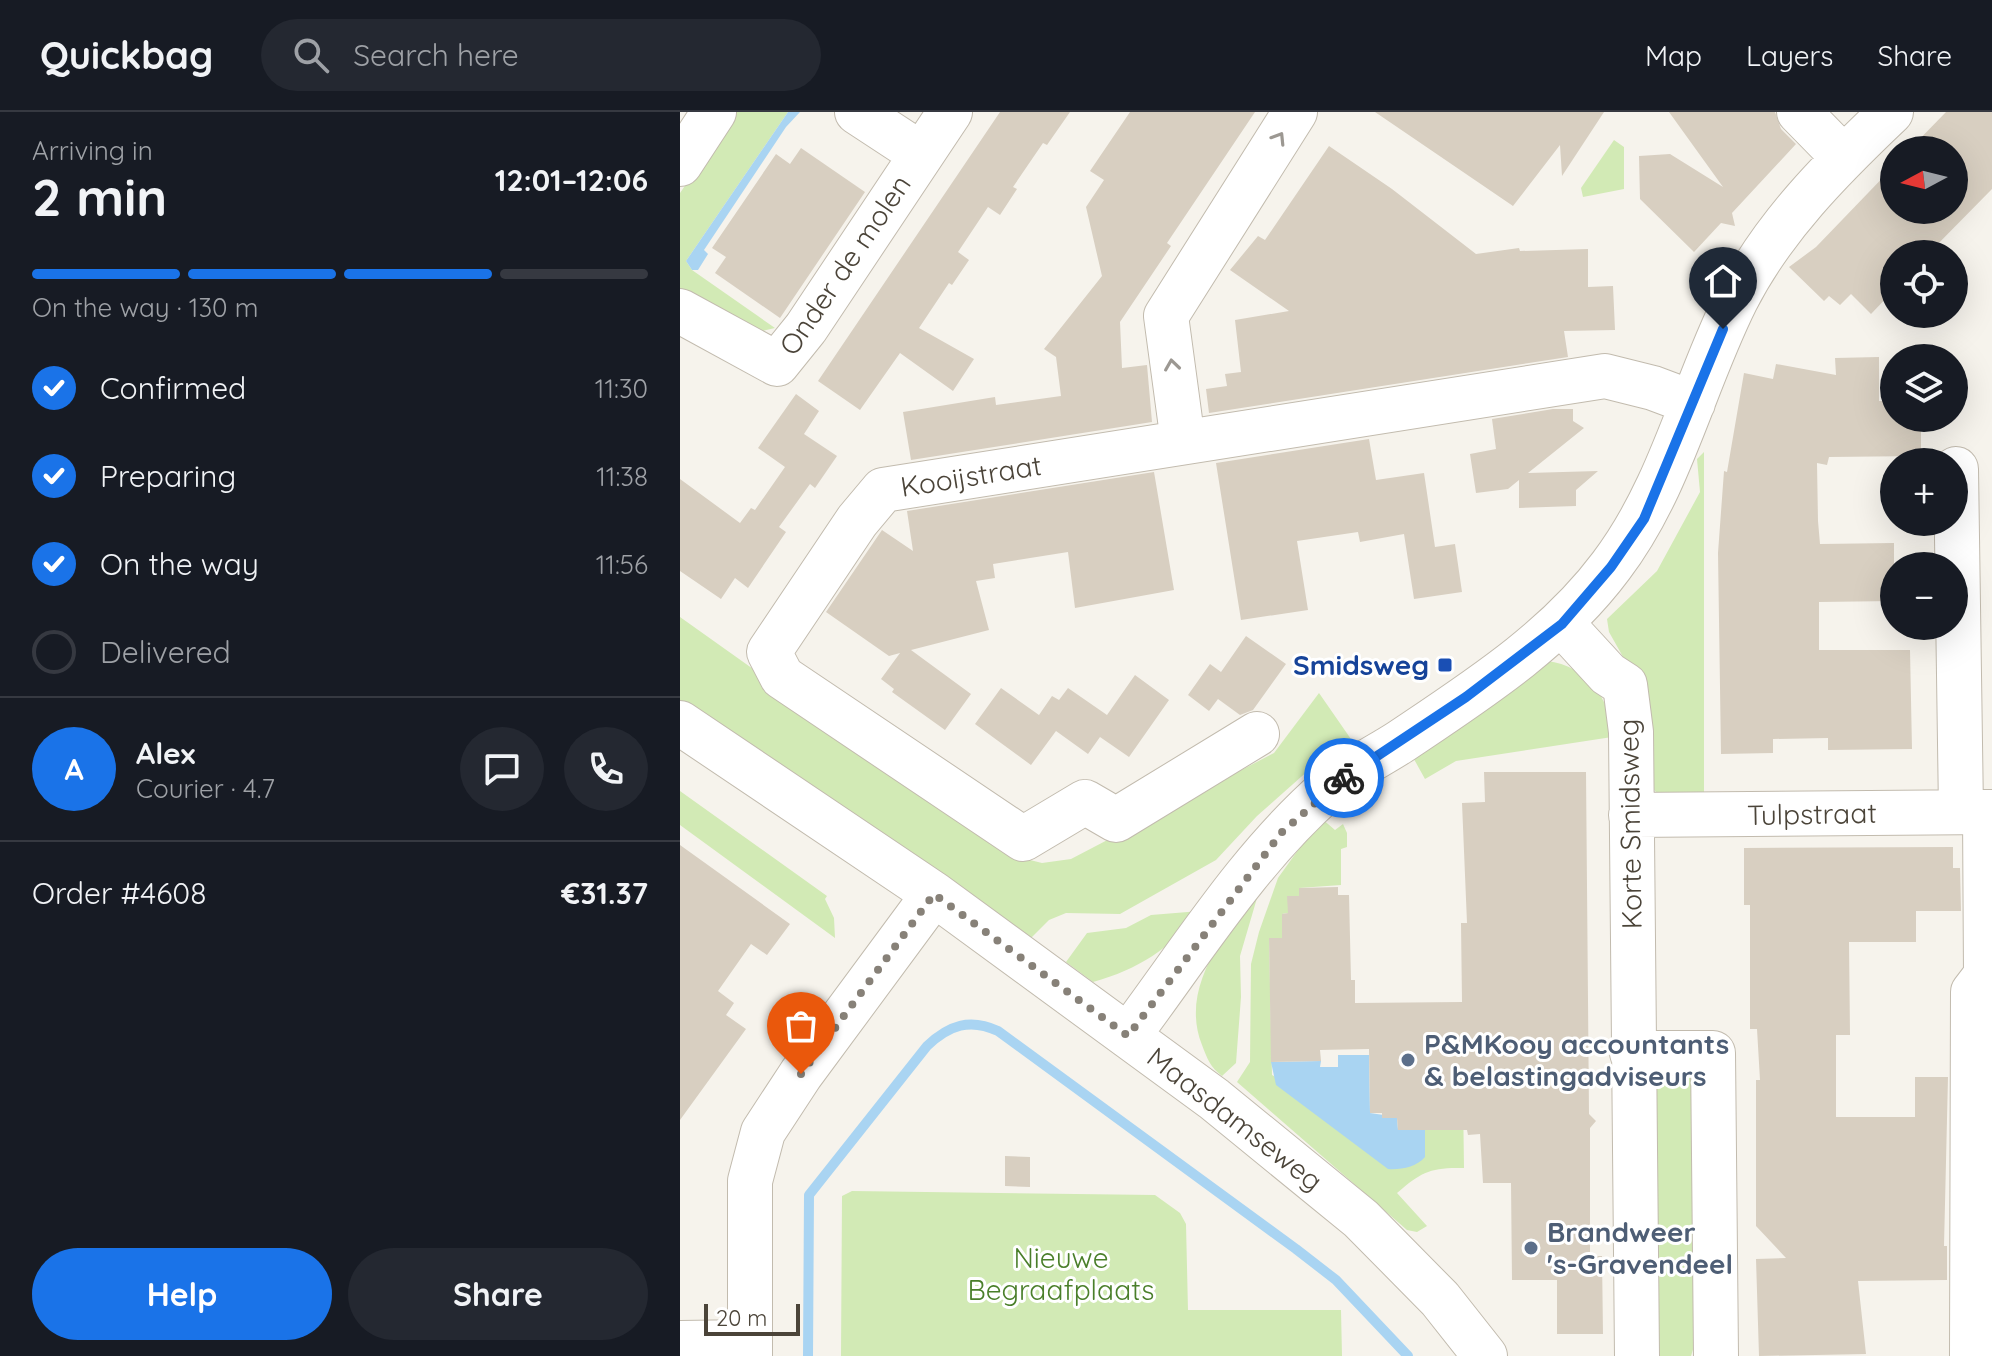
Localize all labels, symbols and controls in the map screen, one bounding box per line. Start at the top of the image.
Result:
search box [261,19,821,91]
text: Quickbag [40,31,213,79]
icon: search [289,33,333,77]
text: Search here [353,36,519,74]
text: Map [1645,38,1702,73]
text: Layers [1746,38,1833,73]
text: Share [1877,38,1952,73]
one-way arrow [1269,132,1284,147]
text: Arriving in [32,134,153,167]
north arrow [1880,136,1968,224]
map controls [1880,136,1968,640]
text: 12:01–12:06 [495,161,648,199]
text: 2 min [32,164,167,229]
street label: Onder de molen [771,168,918,362]
button: locate [1880,240,1968,328]
pin [1689,247,1757,329]
icon: home [1701,259,1745,303]
text: On the way · 130 m [32,291,258,324]
button: layers [1880,344,1968,432]
one-way arrow [1164,358,1181,372]
icon: check [32,366,76,410]
text: Confirmed [100,369,246,407]
text: 11:30 [595,372,648,405]
street label: Kooijstraat [898,447,1044,504]
button: + [1880,448,1968,536]
icon: check [32,454,76,498]
text: Preparing [100,457,236,495]
text: 11:38 [596,460,648,493]
icon: check [32,542,76,586]
text: On the way [100,545,259,583]
text: 11:56 [596,548,648,581]
button: − [1880,552,1968,640]
text: Delivered [100,633,231,671]
place label: Smidsweg [1293,647,1429,682]
marker: Smidsweg [1436,656,1454,674]
street label: Korte Smidsweg [1610,719,1649,930]
button: chat [460,727,544,811]
button: phone [564,727,648,811]
text: Alex [136,734,195,772]
courier [1304,738,1384,818]
text: A [64,750,84,788]
icon: bike [1322,756,1366,800]
text: Courier · 4.7 [136,772,275,805]
street label: Tulpstraat [1747,795,1877,832]
text: Order #4608 [32,874,206,912]
text: €31.37 [561,874,648,912]
pin [767,992,835,1074]
icon: bag [779,1004,823,1048]
place label: P&MKooy accountants & belastingadviseurs [1424,1026,1729,1093]
street label: Maasdamseweg [1141,1039,1330,1198]
marker: P&MKooy accountants & belastingadviseurs [1399,1051,1417,1069]
place label: Brandweer 's-Gravendeel [1547,1214,1733,1281]
marker: Brandweer 's-Gravendeel [1522,1239,1540,1257]
park label: Nieuwe Begraafplaats [968,1240,1154,1307]
button: Help [32,1248,332,1340]
button: Share [348,1248,648,1340]
scale bar [704,1300,800,1336]
text: 20 m [716,1304,767,1332]

